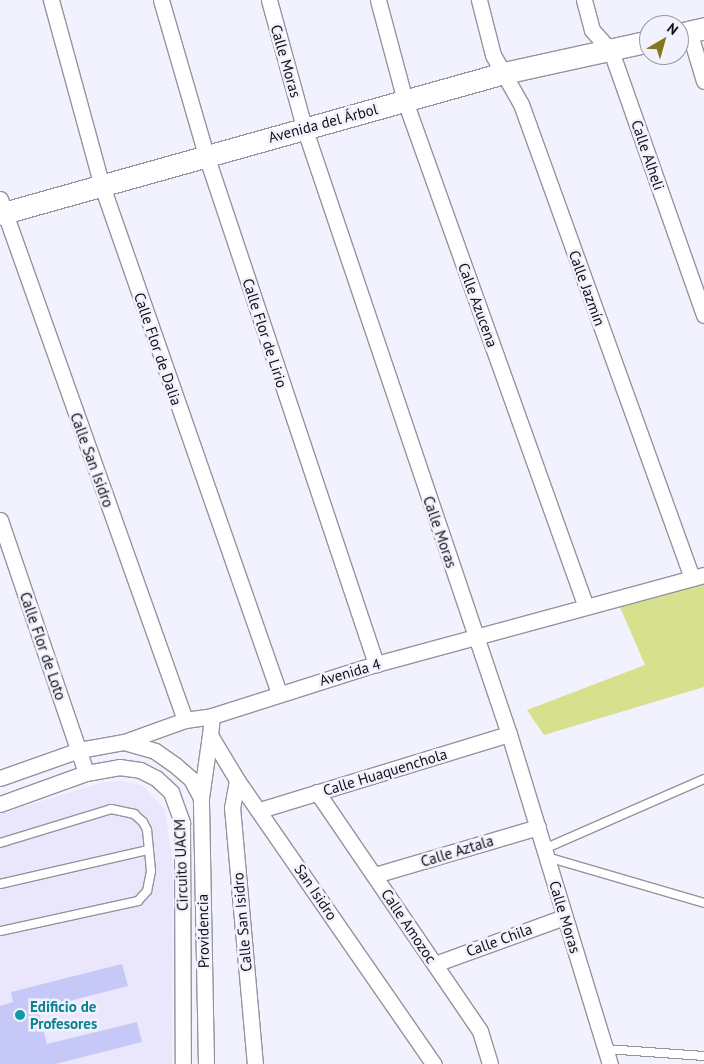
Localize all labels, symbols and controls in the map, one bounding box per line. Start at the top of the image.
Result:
north arrow [639,15,689,65]
text: N [663,19,682,39]
street label: Calle Moras [267,23,305,99]
street label: Avenida del Árbol [266,100,380,146]
street label: Calle Alheli [628,117,668,193]
street label: Calle Jazmín [565,248,609,328]
street label: Calle Azucena [454,260,502,350]
street label: Calle Flor de Lirio [239,276,291,390]
street label: Calle Flor de Dalia [130,290,186,408]
street label: Calle San Isidro [66,410,118,510]
street label: Calle Moras [419,494,461,570]
street label: Calle Flor de Loto [16,590,70,702]
street label: Avenida 4 [317,655,383,689]
street label: Calle Huaquenchola [321,745,449,799]
street label: Circuito UACM [170,819,192,911]
street label: Calle Aztala [418,831,496,871]
street label: San Isidro [291,861,341,923]
street label: Calle San Isidro [229,872,255,972]
street label: Calle Moras [545,879,585,955]
street label: Calle Amozoc [377,885,441,967]
street label: Providencia [193,894,213,968]
street label: Calle Chila [464,920,534,960]
place label: Edificio de Profesores [30,997,97,1032]
marker: Edificio de Profesores [14,1009,26,1021]

